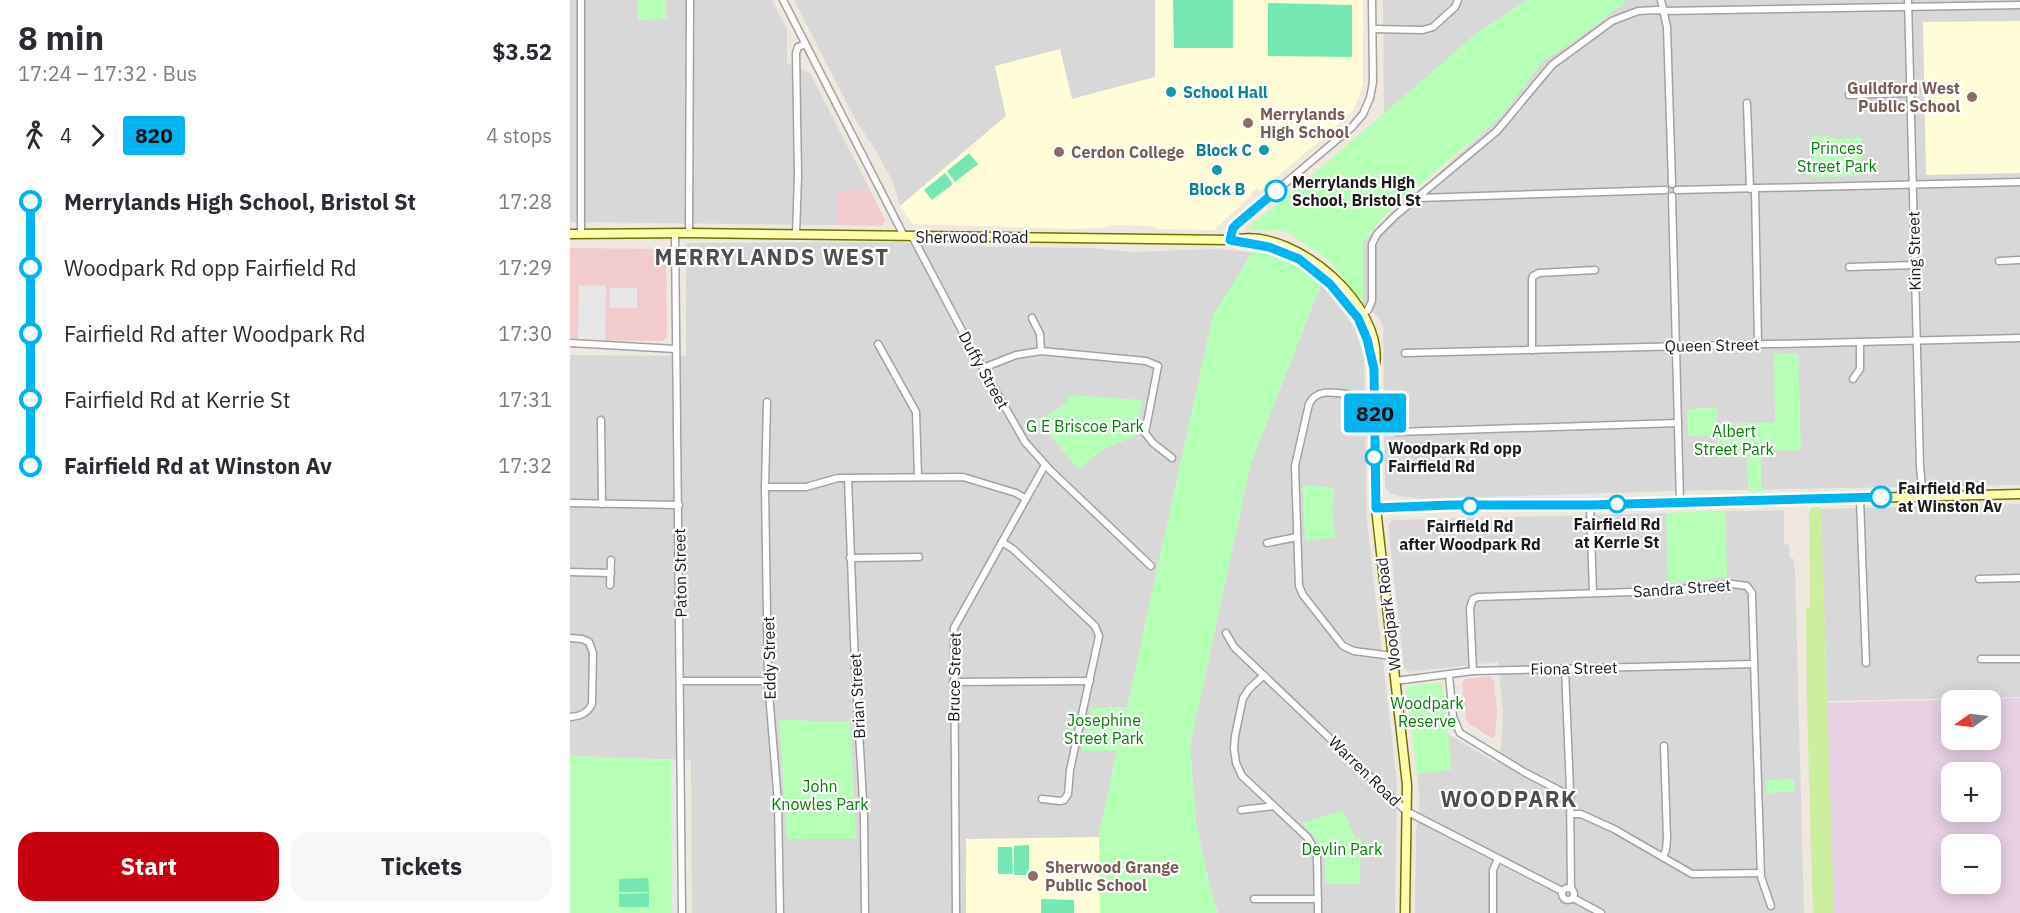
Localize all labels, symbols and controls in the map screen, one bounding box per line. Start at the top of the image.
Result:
text: 8 min [18,16,104,59]
text: $3.52 [492,37,552,66]
text: 17:24 – 17:32 · Bus [18,60,197,87]
place label: Guildford West Public School [1847,78,1960,116]
place label: School Hall [1183,82,1268,102]
marker: School Hall [1164,85,1178,99]
marker: Guildford West Public School [1965,90,1979,104]
place label: Merrylands High School [1260,104,1349,142]
marker: Merrylands High School [1241,116,1255,130]
icon: walk [18,119,51,152]
icon: forward [81,119,114,152]
text: 820 [135,121,173,149]
text: 4 [60,122,72,149]
text: 4 stops [486,122,552,149]
park label: Princes Street Park [1797,138,1878,176]
place label: Block C [1196,140,1252,160]
place label: Cerdon College [1071,142,1185,162]
marker: Block C [1257,143,1271,157]
marker: Cerdon College [1052,145,1066,159]
marker: Block B [1210,163,1224,177]
place label: Merrylands High School, Bristol St [1292,172,1421,210]
place label: Block B [1189,179,1246,199]
marker: Merrylands High School, Bristol St [1265,180,1287,202]
text: Merrylands High School, Bristol St [64,187,416,216]
text: 17:28 [498,188,552,215]
street label: King Street [1903,211,1925,291]
street label: Sherwood Road [915,227,1029,247]
district label: MERRYLANDS WEST [654,242,890,271]
text: Woodpark Rd opp Fairfield Rd [64,253,357,282]
text: 17:29 [498,254,552,281]
text: Fairfield Rd after Woodpark Rd [64,319,365,348]
text: 17:30 [498,320,552,347]
street label: Duffy Street [954,328,1014,412]
street label: Queen Street [1664,334,1760,356]
text: Fairfield Rd at Kerrie St [64,385,291,414]
text: 17:31 [498,386,552,413]
line badge: 820 [1340,394,1410,432]
text: 820 [1356,399,1394,427]
park label: G E Briscoe Park [1026,416,1145,436]
park label: Albert Street Park [1694,421,1775,459]
place label: Woodpark Rd opp Fairfield Rd [1388,438,1522,476]
marker: Woodpark Rd opp Fairfield Rd [1365,448,1383,466]
text: Fairfield Rd at Winston Av [64,451,332,480]
text: 17:32 [498,452,552,479]
place label: Fairfield Rd at Winston Av [1898,478,2002,516]
marker: Fairfield Rd at Winston Av [1870,486,1892,508]
marker: Fairfield Rd at Kerrie St [1608,495,1626,513]
marker: Fairfield Rd after Woodpark Rd [1461,497,1479,515]
place label: Fairfield Rd at Kerrie St [1574,514,1660,552]
place label: Fairfield Rd after Woodpark Rd [1399,516,1541,554]
street label: Paton Street [669,528,691,618]
street label: Woodpark Road [1371,556,1405,672]
street label: Sandra Street [1632,575,1732,601]
street label: Eddy Street [758,616,780,700]
street label: Bruce Street [943,632,965,722]
street label: Brian Street [845,653,869,739]
street label: Fiona Street [1530,657,1618,679]
north arrow [1941,690,2001,750]
map controls [1941,690,2001,894]
park label: Woodpark Reserve [1390,693,1464,731]
park label: Josephine Street Park [1064,710,1145,748]
street label: Warren Road [1325,732,1405,810]
button: + [1941,762,2001,822]
park label: John Knowles Park [771,776,869,814]
district label: WOODPARK [1440,784,1578,813]
button: Start [18,832,279,901]
button: Tickets [291,832,552,901]
button: − [1941,834,2001,894]
park label: Devlin Park [1302,839,1383,859]
place label: Sherwood Grange Public School [1045,857,1179,895]
marker: Sherwood Grange Public School [1026,869,1040,883]

